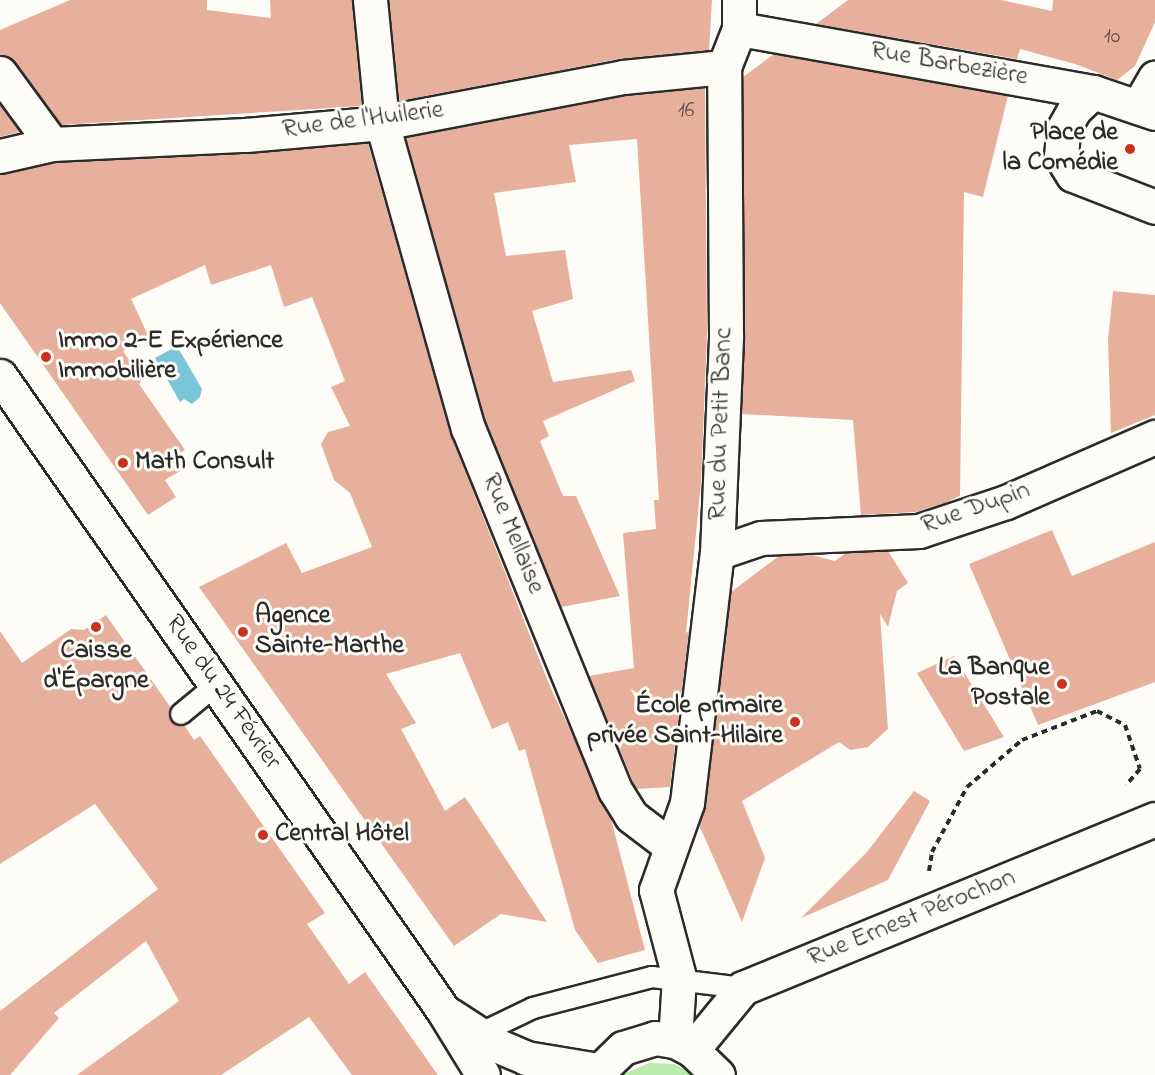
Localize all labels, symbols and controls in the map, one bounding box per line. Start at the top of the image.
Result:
house number: 10 [1104,25,1120,51]
street label: Rue Barbezière [868,36,1030,94]
street label: Rue de l'Huilerie [281,96,445,146]
house number: 16 [678,99,694,125]
place label: Place de la Comédie [1003,118,1118,180]
marker: Place de la Comédie [1123,142,1137,156]
place label: Immo 2-E Expérience Immobilière [58,326,283,388]
street label: Rue du Petit Banc [703,327,741,521]
marker: Immo 2-E Expérience Immobilière [39,350,53,364]
place label: Math Consult [135,447,274,479]
marker: Math Consult [116,456,130,470]
street label: Rue Mellaise [474,469,550,599]
street label: Rue Dupin [918,476,1034,542]
place label: Agence Sainte-Marthe [255,601,404,662]
street label: Rue du 24 Février [157,610,287,776]
marker: Caisse d'Épargne [89,620,103,634]
marker: Agence Sainte-Marthe [236,625,250,639]
place label: Caisse d'Épargne [43,636,149,698]
place label: La Banque Postale [938,653,1050,714]
marker: La Banque Postale [1055,677,1069,691]
place label: École primaire privée Saint-Hilaire [587,691,783,752]
marker: École primaire privée Saint-Hilaire [788,715,802,729]
place label: Central Hôtel [275,819,409,851]
marker: Central Hôtel [256,828,270,842]
street label: Rue Ernest Pérochon [804,863,1020,975]

